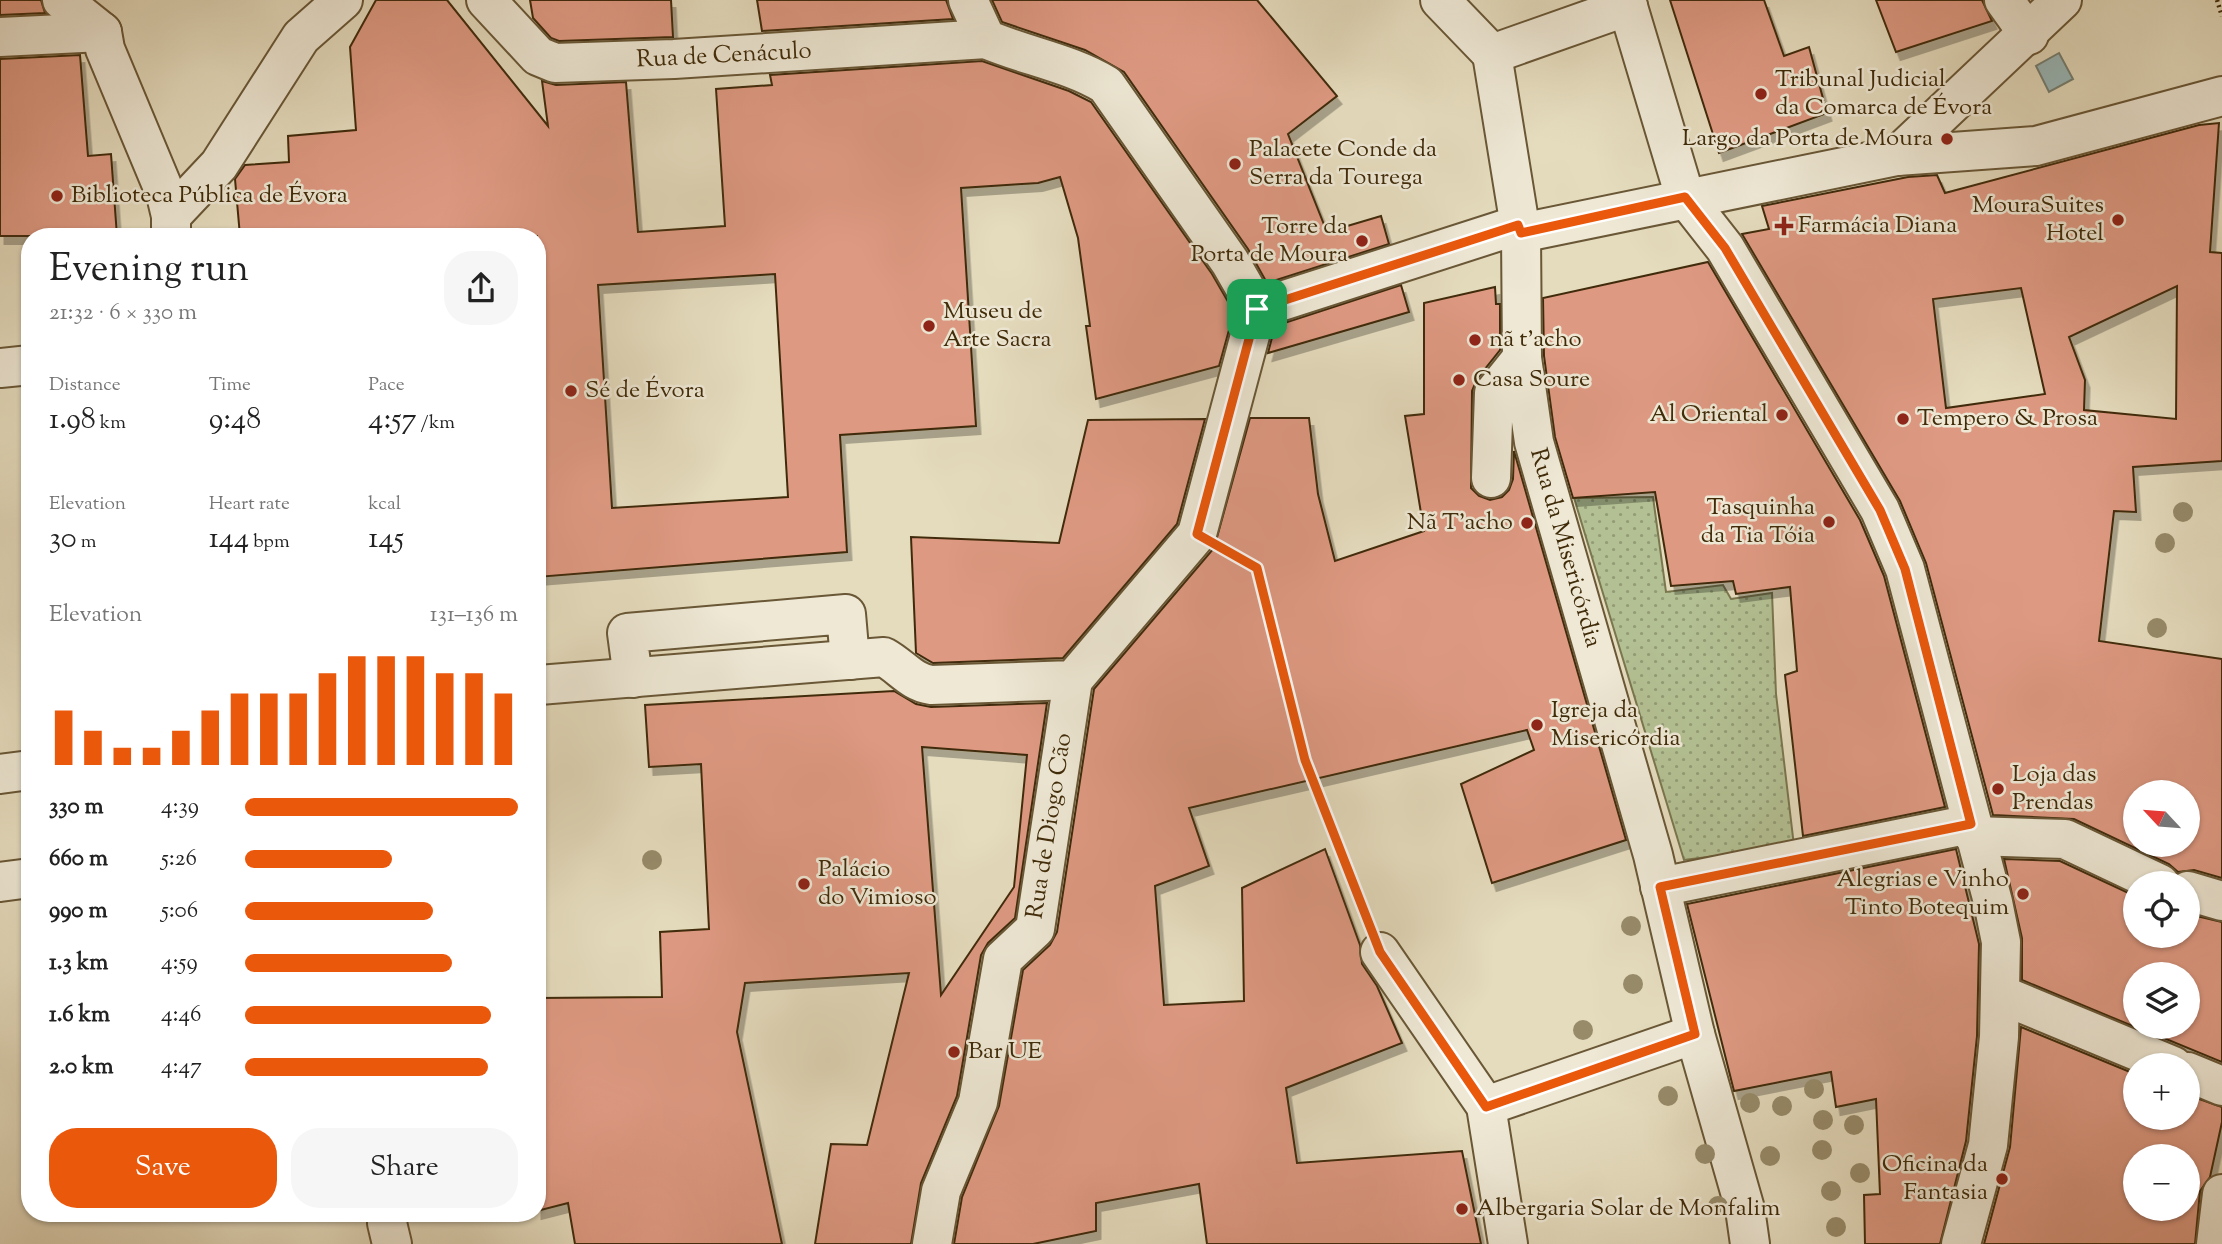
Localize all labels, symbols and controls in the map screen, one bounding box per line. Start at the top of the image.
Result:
street label: Rua de Cenáculo [636,34,812,78]
place label: Tribunal Judicial da Comarca de Évora [1775,63,1992,125]
marker: Tribunal Judicial da Comarca de Évora [1753,86,1769,102]
place label: Largo da Porta de Moura [1682,122,1933,156]
marker: Largo da Porta de Moura [1939,131,1955,147]
place label: Palacete Conde da Serra da Tourega [1249,133,1437,195]
marker: Palacete Conde da Serra da Tourega [1227,156,1243,172]
place label: Biblioteca Pública de Évora [71,179,348,213]
marker: Biblioteca Pública de Évora [49,188,65,204]
place label: MouraSuites Hotel [1972,189,2104,251]
place label: Farmácia Diana [1798,209,1957,243]
place label: Torre da Porta de Moura [1191,210,1348,272]
marker: MouraSuites Hotel [2110,212,2126,228]
marker: Farmácia Diana [1776,218,1792,234]
marker: Torre da Porta de Moura [1354,233,1370,249]
text: Evening run [49,244,249,298]
button: share [444,251,518,325]
pin [1227,279,1287,339]
icon: arrive [1238,290,1276,328]
place label: Museu de Arte Sacra [943,295,1051,357]
text: 21:32 · 6 × 330 m [49,297,197,330]
marker: Museu de Arte Sacra [921,318,937,334]
place label: nã t'acho [1489,323,1582,357]
marker: nã t'acho [1467,332,1483,348]
place label: Casa Soure [1473,363,1590,397]
text: Distance [49,372,121,399]
text: Time [209,372,251,399]
text: Pace [368,372,405,399]
marker: Casa Soure [1451,372,1467,388]
place label: Sé de Évora [585,374,705,408]
marker: Sé de Évora [563,383,579,399]
place label: Al Oriental [1649,398,1768,432]
text: 1.98 [49,399,96,442]
text: 9:48 [209,399,261,442]
text: 4:57 [368,399,417,442]
place label: Tempero & Prosa [1917,402,2098,436]
marker: Al Oriental [1774,407,1790,423]
text: km [96,410,126,437]
text: /km [417,410,455,437]
marker: Tempero & Prosa [1895,411,1911,427]
street label: Rua da Misericórdia [1520,444,1610,652]
text: Elevation [49,491,126,518]
text: Heart rate [209,491,290,518]
text: kcal [368,491,401,518]
place label: Tasquinha da Tia Tóia [1701,491,1815,553]
place label: Nã T'acho [1407,506,1513,540]
marker: Tasquinha da Tia Tóia [1821,514,1837,530]
marker: Nã T'acho [1519,515,1535,531]
text: 30 [49,518,77,561]
text: 144 [209,518,249,561]
text: 145 [368,518,404,561]
text: m [77,529,97,556]
text: bpm [249,529,290,556]
text: Elevation [49,599,142,632]
text: 131–136 m [430,599,518,632]
place label: Igreja da Misericórdia [1551,694,1681,756]
marker: Igreja da Misericórdia [1529,717,1545,733]
street label: Rua de Diogo Cão [1019,731,1081,921]
place label: Loja das Prendas [2012,758,2096,820]
north arrow [2123,780,2200,858]
map controls [2123,780,2200,1221]
marker: Loja das Prendas [1990,781,2006,797]
text: 330 m [49,791,103,824]
text: 4:39 [161,791,199,824]
text: 660 m [49,843,108,876]
text: 5:26 [161,843,197,876]
place label: Palácio do Vimioso [818,853,937,915]
place label: Alegrias e Vinho Tinto Botequim [1837,863,2009,925]
button: locate [2123,871,2200,948]
marker: Palácio do Vimioso [796,876,812,892]
marker: Alegrias e Vinho Tinto Botequim [2015,886,2031,902]
text: 990 m [49,895,107,928]
text: 5:06 [161,895,198,928]
text: 1.3 km [49,947,108,980]
text: 4:59 [161,947,198,980]
button: layers [2123,962,2200,1039]
text: 1.6 km [49,999,110,1032]
text: 4:46 [161,999,201,1032]
place label: Bar UE [968,1035,1043,1069]
marker: Bar UE [946,1044,962,1060]
text: 2.0 km [49,1051,114,1084]
text: 4:47 [161,1051,202,1084]
button: + [2123,1053,2200,1130]
button: Save [49,1128,277,1208]
button: Share [291,1128,518,1208]
button: − [2123,1144,2200,1221]
place label: Oficina da Fantasia [1882,1148,1988,1210]
marker: Oficina da Fantasia [1994,1171,2010,1187]
place label: Albergaria Solar de Monfalim [1476,1192,1780,1226]
marker: Albergaria Solar de Monfalim [1454,1201,1470,1217]

